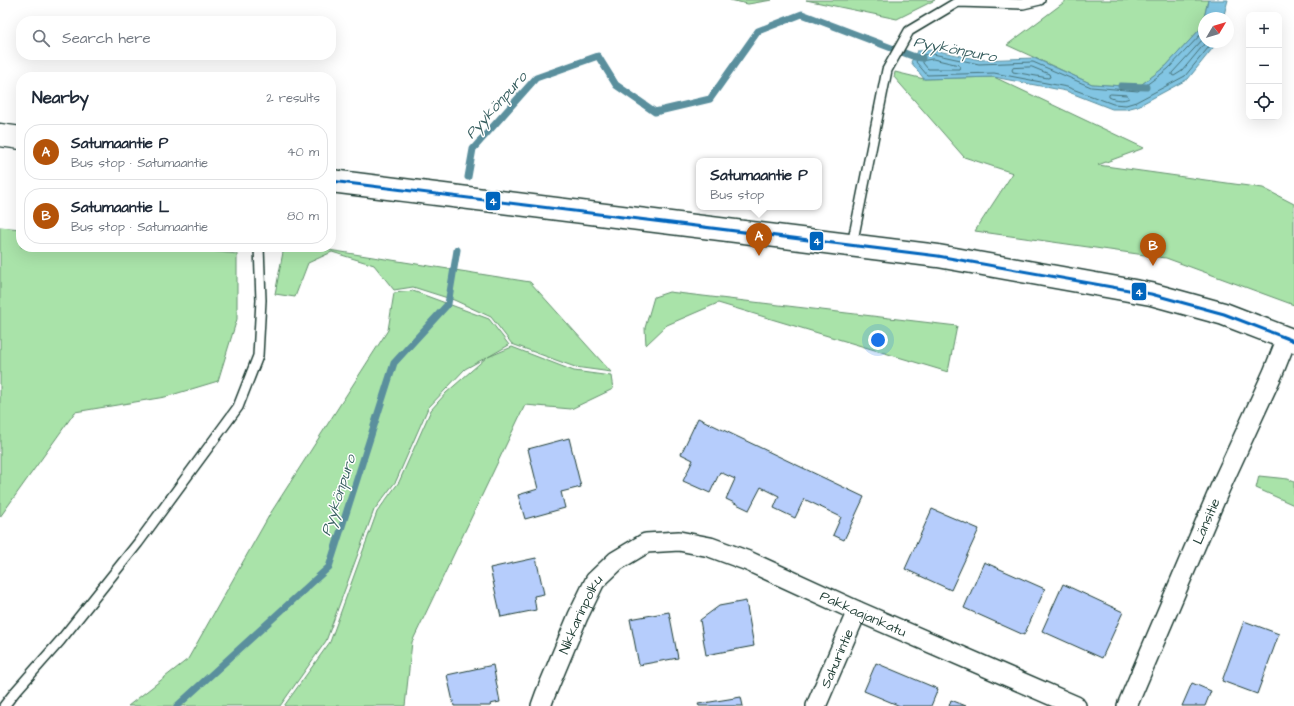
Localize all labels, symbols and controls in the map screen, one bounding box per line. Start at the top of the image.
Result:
north arrow [1198,12,1234,48]
map controls [1246,12,1282,120]
button: + [1246,12,1282,48]
search box [16,16,336,60]
icon: search [30,27,52,49]
text: Search here [62,28,151,49]
water label: Pyykönpuro [912,31,1000,69]
button: − [1246,48,1282,84]
water label: Pyykönpuro [461,66,534,144]
button: locate [1246,84,1282,120]
text: Nearby [32,86,89,110]
text: 2 results [266,89,320,107]
text: Satumaantie P [71,133,168,154]
text: A [42,143,50,161]
text: 40 m [287,143,319,161]
text: Bus stop · Satumaantie [71,154,208,172]
popup [696,158,822,210]
text: Satumaantie P [710,165,808,186]
text: Bus stop [710,186,764,204]
line badge: 4 [485,191,501,211]
text: 4 [489,194,497,209]
text: Satumaantie L [71,197,169,218]
text: B [41,207,51,225]
text: 80 m [287,207,319,225]
text: Bus stop · Satumaantie [71,218,208,236]
pin: A [746,223,772,256]
line badge: 4 [809,231,824,251]
pin: B [1140,233,1166,266]
text: 4 [813,234,821,249]
line badge: 4 [1131,282,1147,301]
text: 4 [1135,285,1143,300]
your location [868,330,888,350]
water label: Pyykönpuro [316,451,363,539]
street label: Länsitie [1188,495,1226,548]
street label: Nikkarinpolku [554,570,607,657]
street label: Pakkaajankatu [816,586,909,642]
street label: Sahurintie [816,626,859,691]

